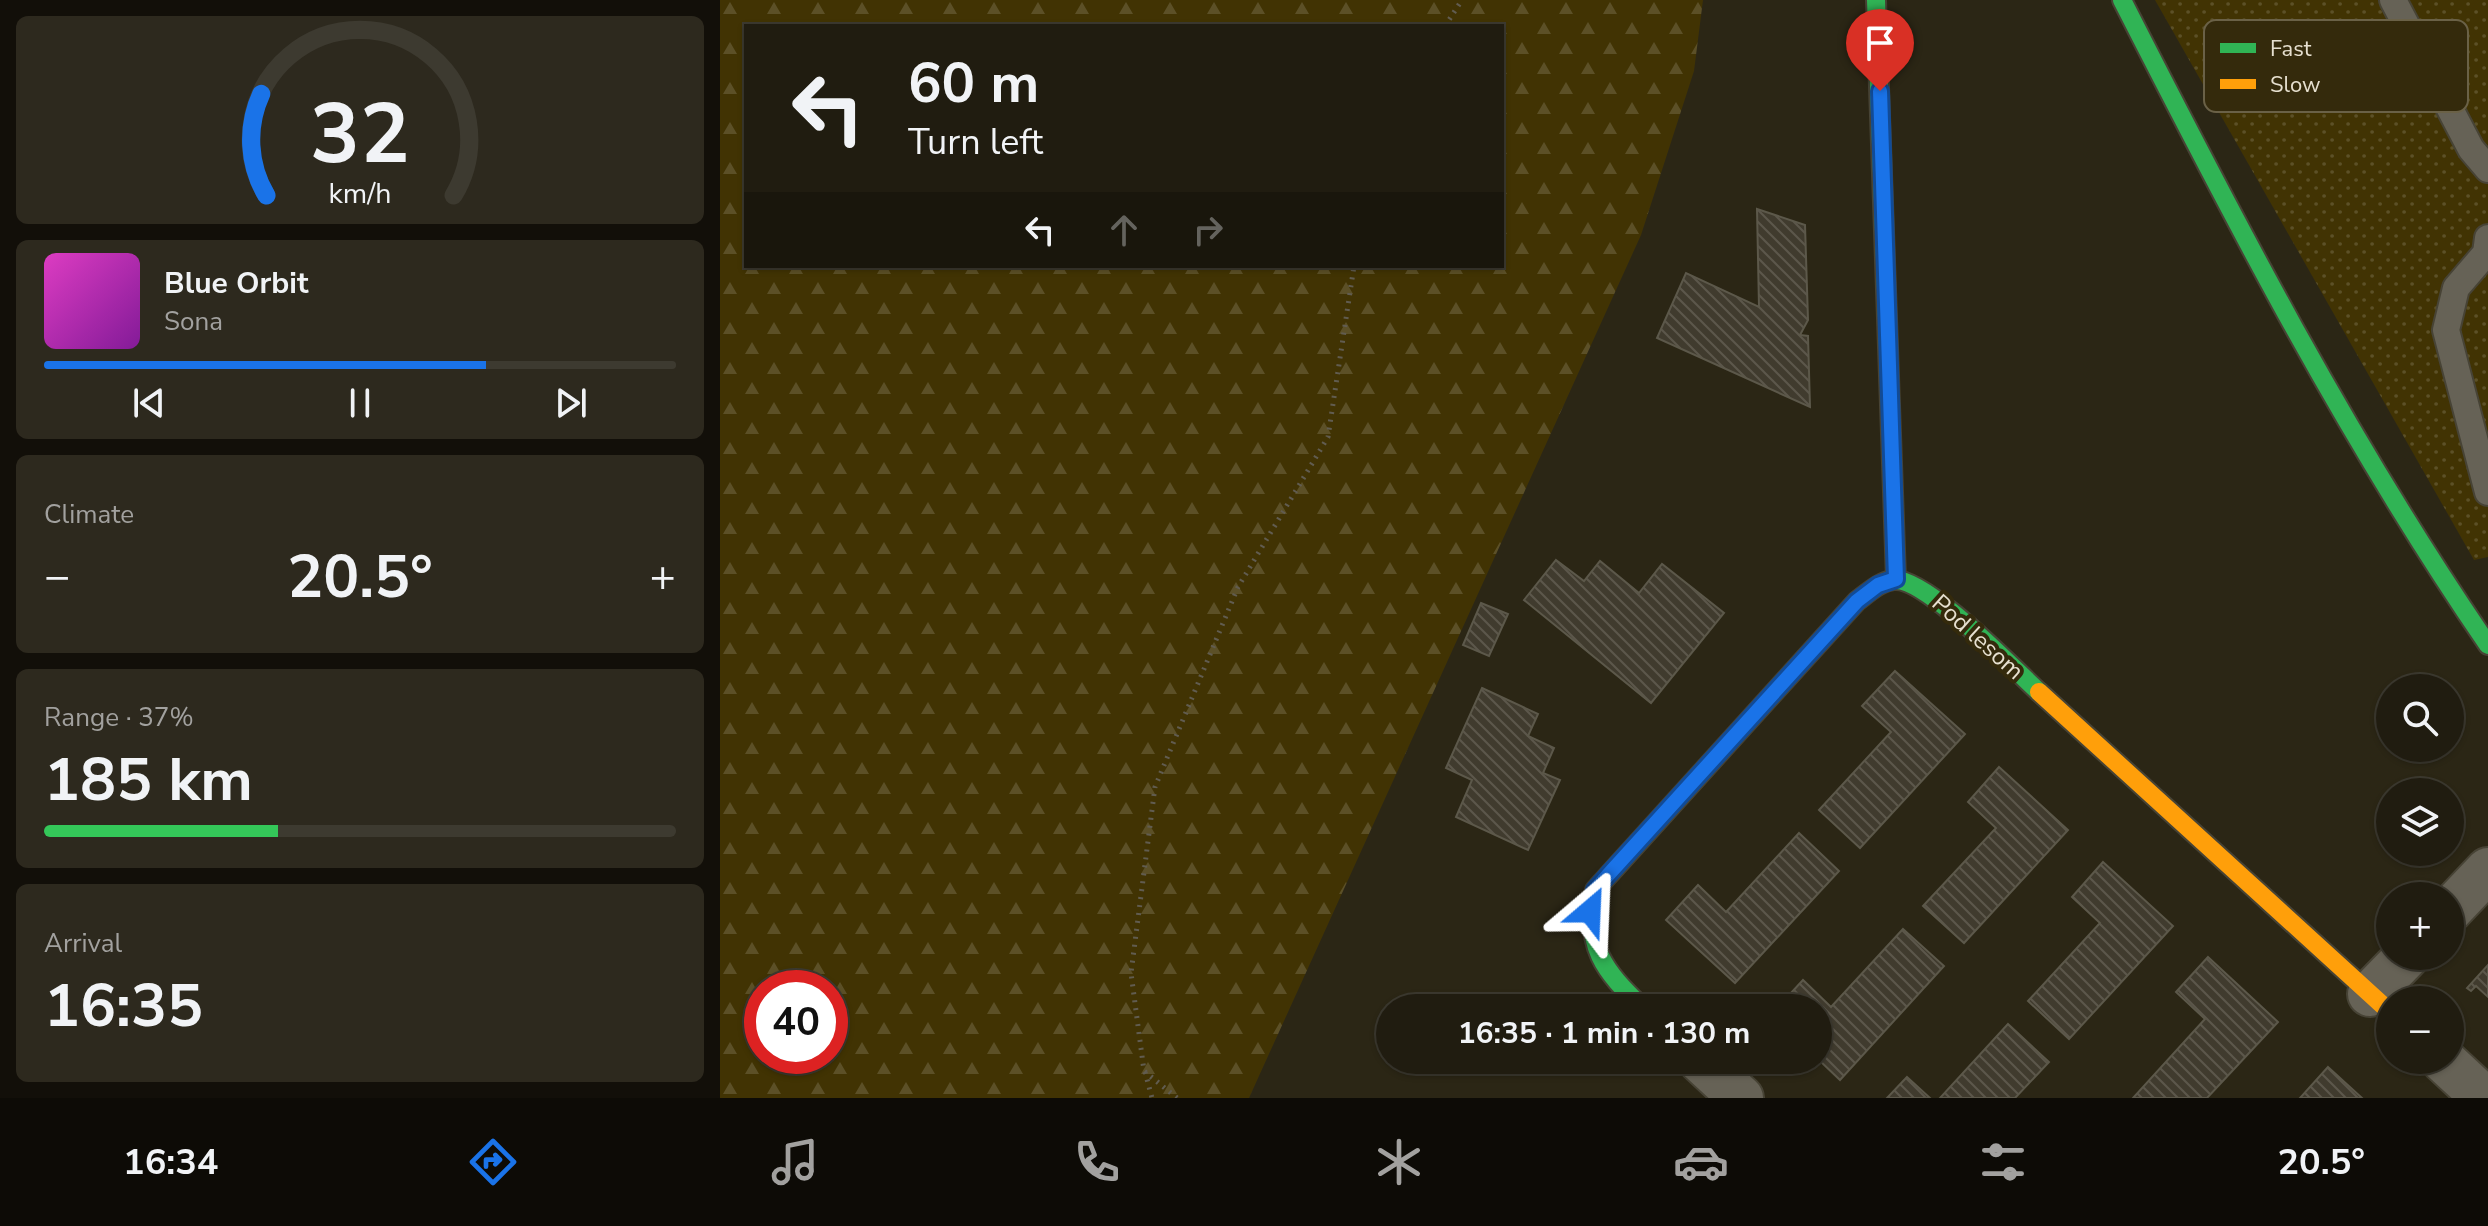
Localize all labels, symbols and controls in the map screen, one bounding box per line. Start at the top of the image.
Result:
pin [1846,9,1914,91]
legend [2204,20,2468,112]
icon: arrive [1858,21,1902,65]
text: Fast [2270,34,2312,64]
text: 60 m [908,45,1039,122]
icon: left [776,56,880,160]
text: Slow [2270,70,2321,100]
text: 32 [310,78,410,191]
text: Turn left [908,118,1043,167]
text: km/h [329,174,391,213]
icon: left [1018,208,1062,252]
icon: ahead [1102,208,1146,252]
icon: right [1186,208,1230,252]
text: Blue Orbit [164,263,308,304]
text: Sona [164,304,223,339]
icon: previous [127,381,171,425]
icon: pause [338,381,382,425]
icon: next [549,381,593,425]
text: Climate [44,497,134,532]
text: 20.5° [287,536,433,618]
text: − [44,547,70,607]
text: + [650,547,676,607]
street label: Pod lesom [1925,587,2031,687]
map controls [2376,674,2464,1074]
button: search [2376,674,2464,762]
text: Range · 37% [44,700,194,735]
text: 185 km [44,739,253,821]
button: layers [2376,778,2464,866]
position arrow [1548,869,1632,953]
button: + [2376,882,2464,970]
text: Arrival [44,926,122,961]
text: 16:35 [44,965,203,1047]
speed limit sign: 40 [744,970,848,1074]
button: − [2376,986,2464,1074]
text: 16:35 · 1 min · 130 m [1458,1013,1750,1054]
icon: directions [465,1134,521,1190]
icon: music [767,1134,823,1190]
icon: phone [1069,1134,1125,1190]
icon: climate [1371,1134,1427,1190]
icon: car [1673,1134,1729,1190]
icon: filters [1975,1134,2031,1190]
text: 16:34 [123,1138,218,1187]
text: 20.5° [2278,1138,2365,1187]

